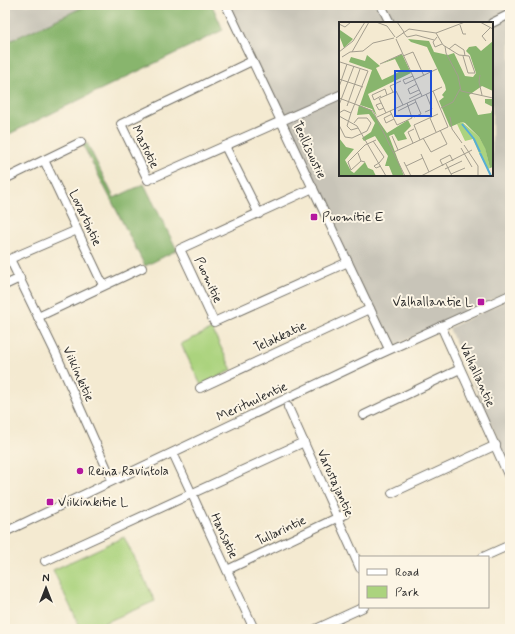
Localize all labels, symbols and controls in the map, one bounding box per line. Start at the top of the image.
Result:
inset map [339,22,493,176]
street label: Teollisuustie [288,118,330,182]
street label: Mastotie [127,123,163,171]
street label: Lovartintie [65,187,105,249]
place label: Puomitie E [322,209,384,226]
marker: Puomitie E [309,212,319,222]
street label: Puomitie [190,254,226,306]
place label: Valhallantie L [393,294,473,311]
marker: Valhallantie L [476,297,486,307]
street label: Telakkatie [251,317,309,357]
street label: Valhallantie [455,340,499,410]
street label: Viikinkitie [58,344,98,404]
street label: Merituulentie [214,378,290,426]
street label: Varustajantie [313,447,357,519]
place label: Reina Ravintola [88,463,169,480]
marker: Reina Ravintola [75,466,85,476]
place label: Viikinkitie L [58,494,128,511]
marker: Viikinkitie L [45,497,55,507]
street label: Hansatie [206,511,242,561]
street label: Tullarintie [253,512,309,550]
legend [359,556,489,608]
text: Road [395,565,419,581]
north arrow [26,568,66,608]
text: N [42,572,50,586]
text: Park [395,585,419,601]

